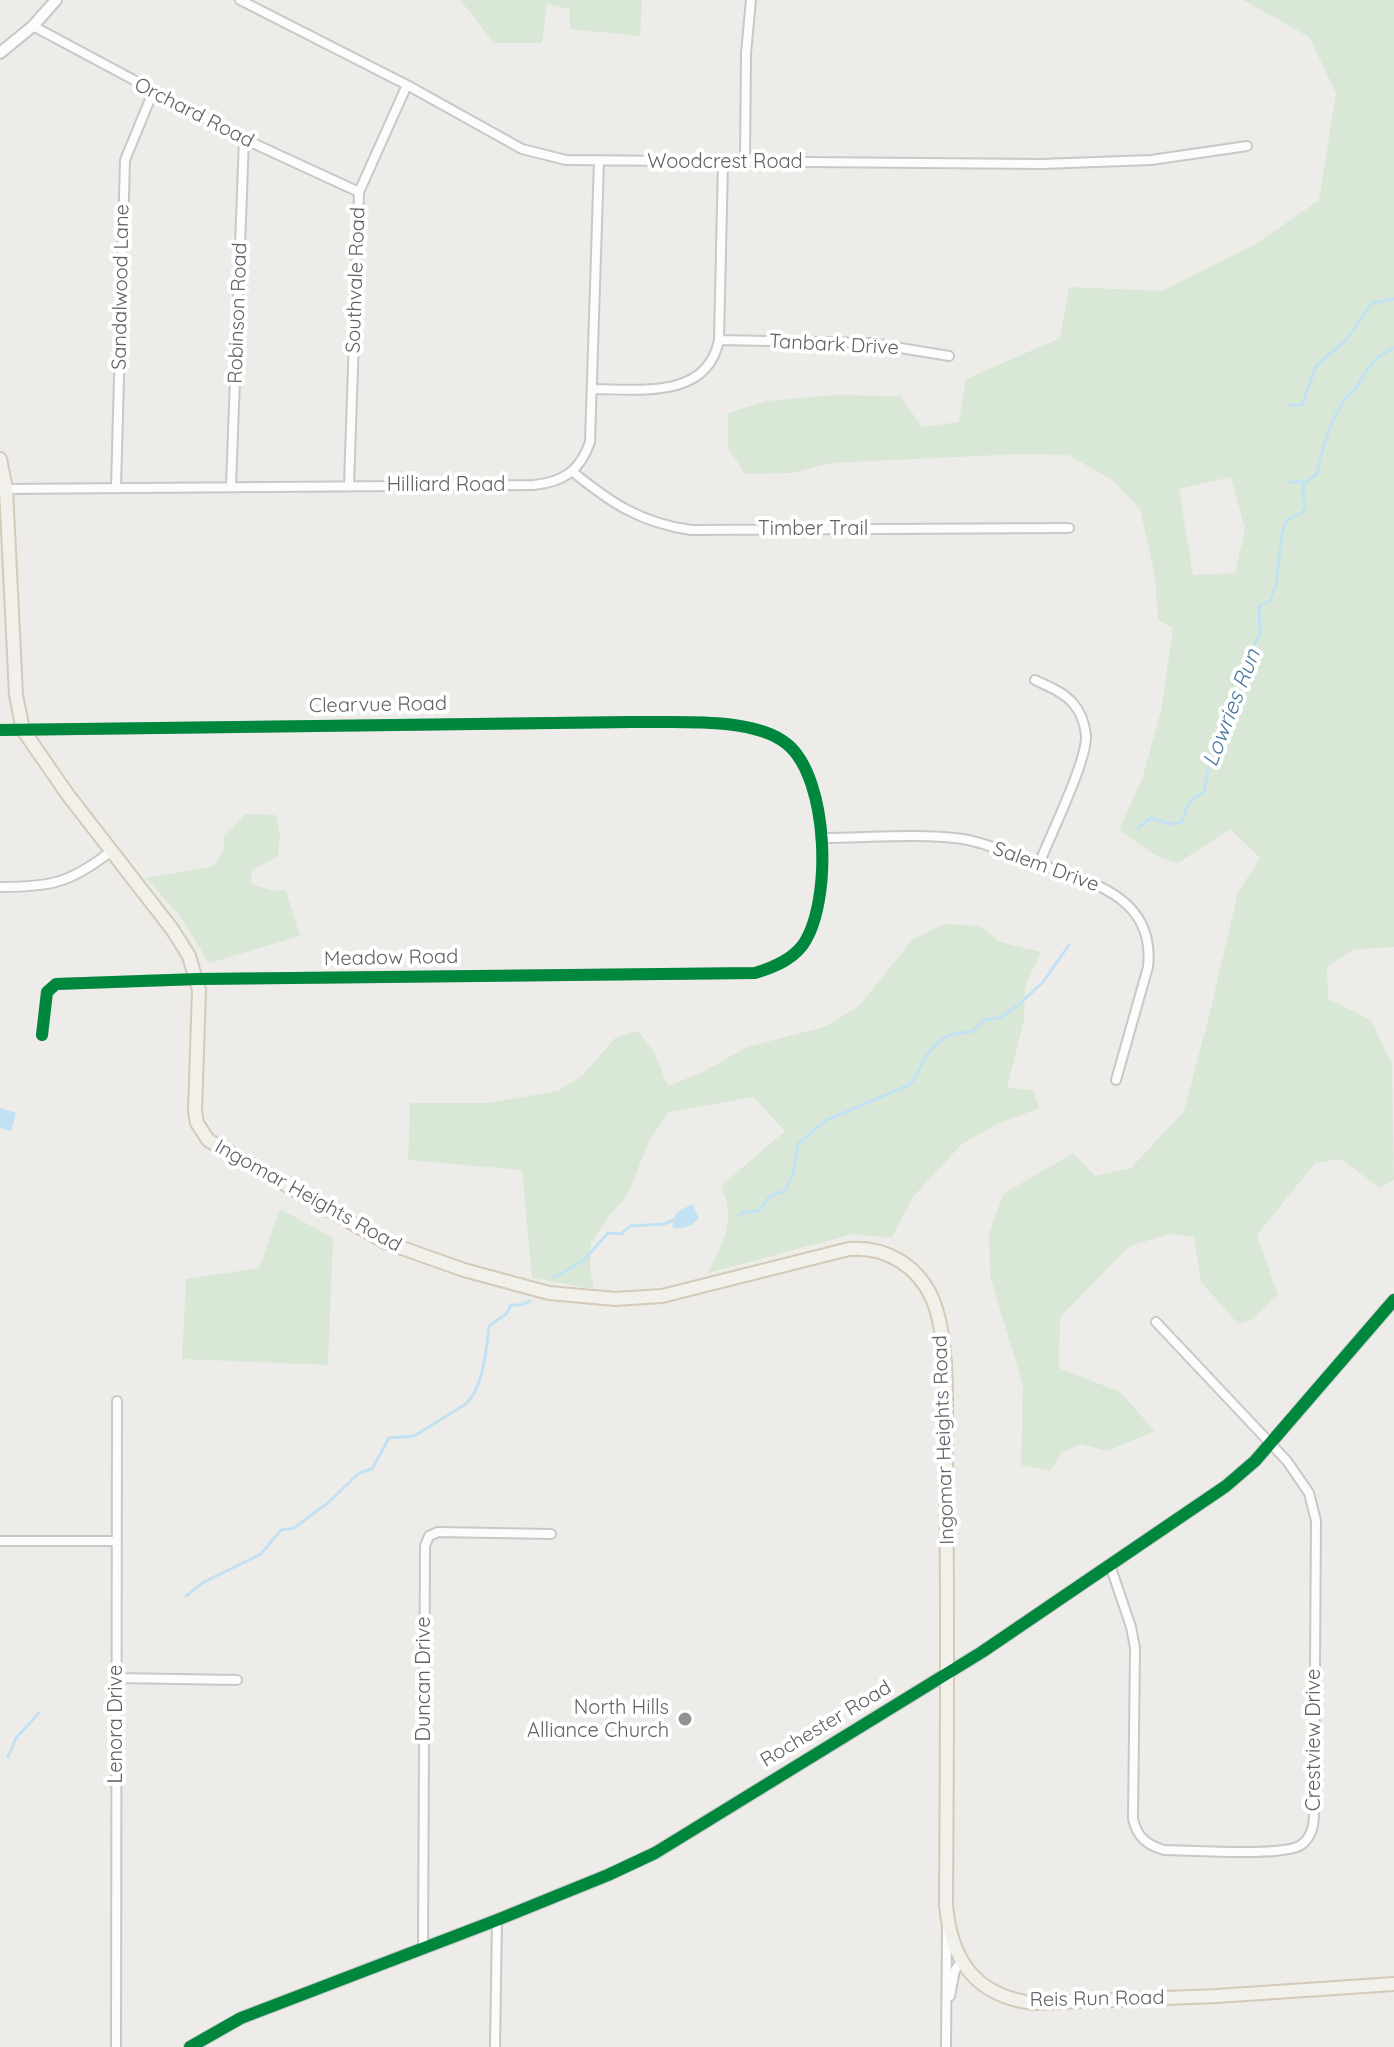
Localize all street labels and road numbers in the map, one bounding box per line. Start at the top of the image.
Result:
street label: Orchard Road [130,73,258,153]
street label: Woodcrest Road [647,150,803,174]
street label: Sandalwood Lane [108,204,134,370]
street label: Southvale Road [341,207,371,353]
street label: Robinson Road [224,242,252,384]
street label: Tanbark Drive [768,330,900,360]
street label: Hilliard Road [387,473,505,497]
street label: Timber Trail [758,517,868,541]
street label: Clearvue Road [309,692,447,718]
street label: Salem Drive [990,837,1102,897]
street label: Meadow Road [324,945,458,971]
street label: Ingomar Heights Road [210,1135,406,1257]
street label: Ingomar Heights Road [928,1335,960,1545]
street label: Duncan Drive [412,1617,436,1741]
street label: Lenora Drive [104,1665,128,1783]
street label: Crestview Drive [1302,1669,1326,1811]
street label: Rochester Road [756,1675,896,1773]
street label: Reis Run Road [1029,1986,1165,2012]

